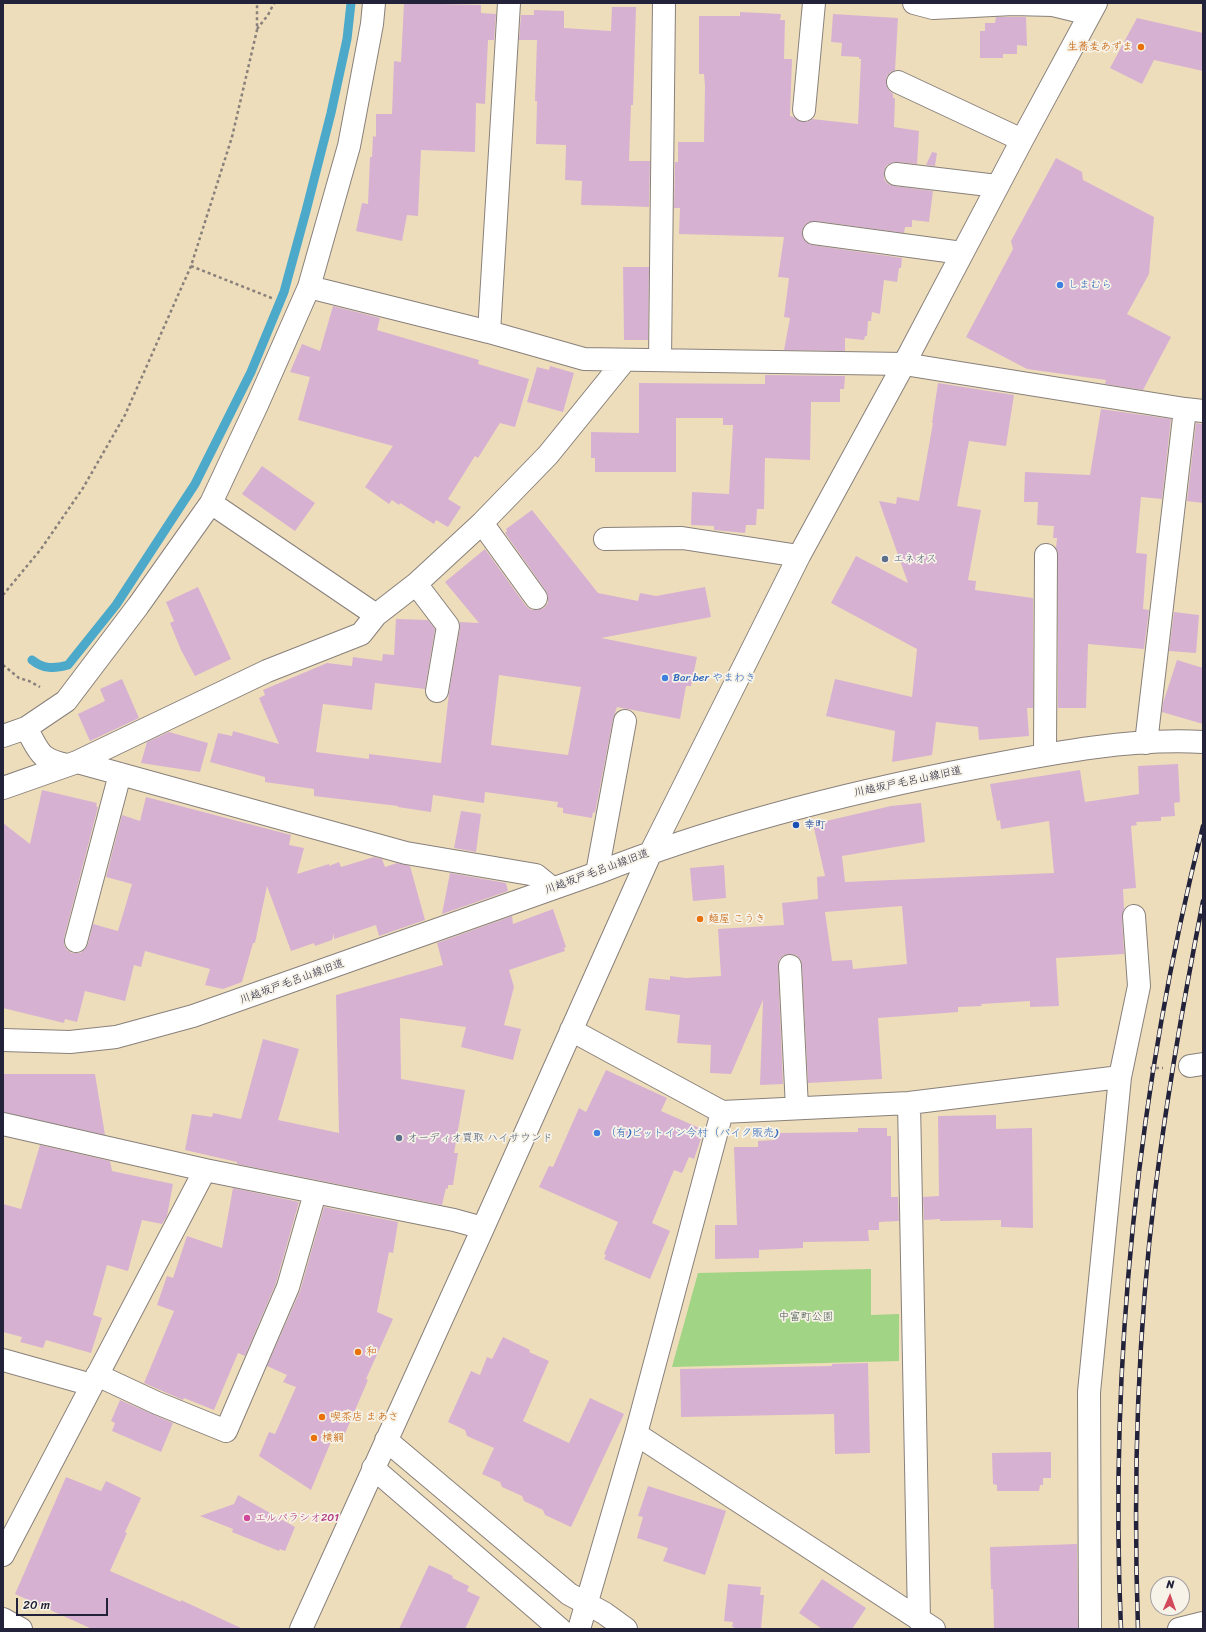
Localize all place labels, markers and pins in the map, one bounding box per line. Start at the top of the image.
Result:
place label: 生蕎麦あずま [1067,40,1133,54]
marker: 生蕎麦あずま [1136,42,1146,52]
place label: しまむら [1068,278,1112,292]
marker: しまむら [1055,280,1065,290]
place label: エネオス [893,552,937,566]
marker: エネオス [880,554,890,564]
place label: Bar ber やまわき [673,671,756,685]
marker: Bar ber やまわき [660,673,670,683]
place label: 幸町 [804,818,826,832]
marker: 幸町 [791,820,801,830]
place label: 麺屋 こうき [708,912,766,926]
marker: 麺屋 こうき [695,914,705,924]
place label: （有)ピットイン今村（バイク販売) [605,1126,778,1140]
marker: （有)ピットイン今村（バイク販売) [592,1128,602,1138]
place label: オーディオ買取 ハイサウンド [407,1131,553,1145]
marker: オーディオ買取 ハイサウンド [394,1133,404,1143]
place label: 和 [366,1345,377,1359]
marker: 和 [353,1347,363,1357]
place label: 喫茶店 まあさ [330,1410,399,1424]
marker: 喫茶店 まあさ [317,1412,327,1422]
place label: 横綱 [322,1431,344,1445]
marker: 横綱 [309,1433,319,1443]
place label: エルパラシオ201 [255,1511,339,1525]
marker: エルパラシオ201 [242,1513,252,1523]

